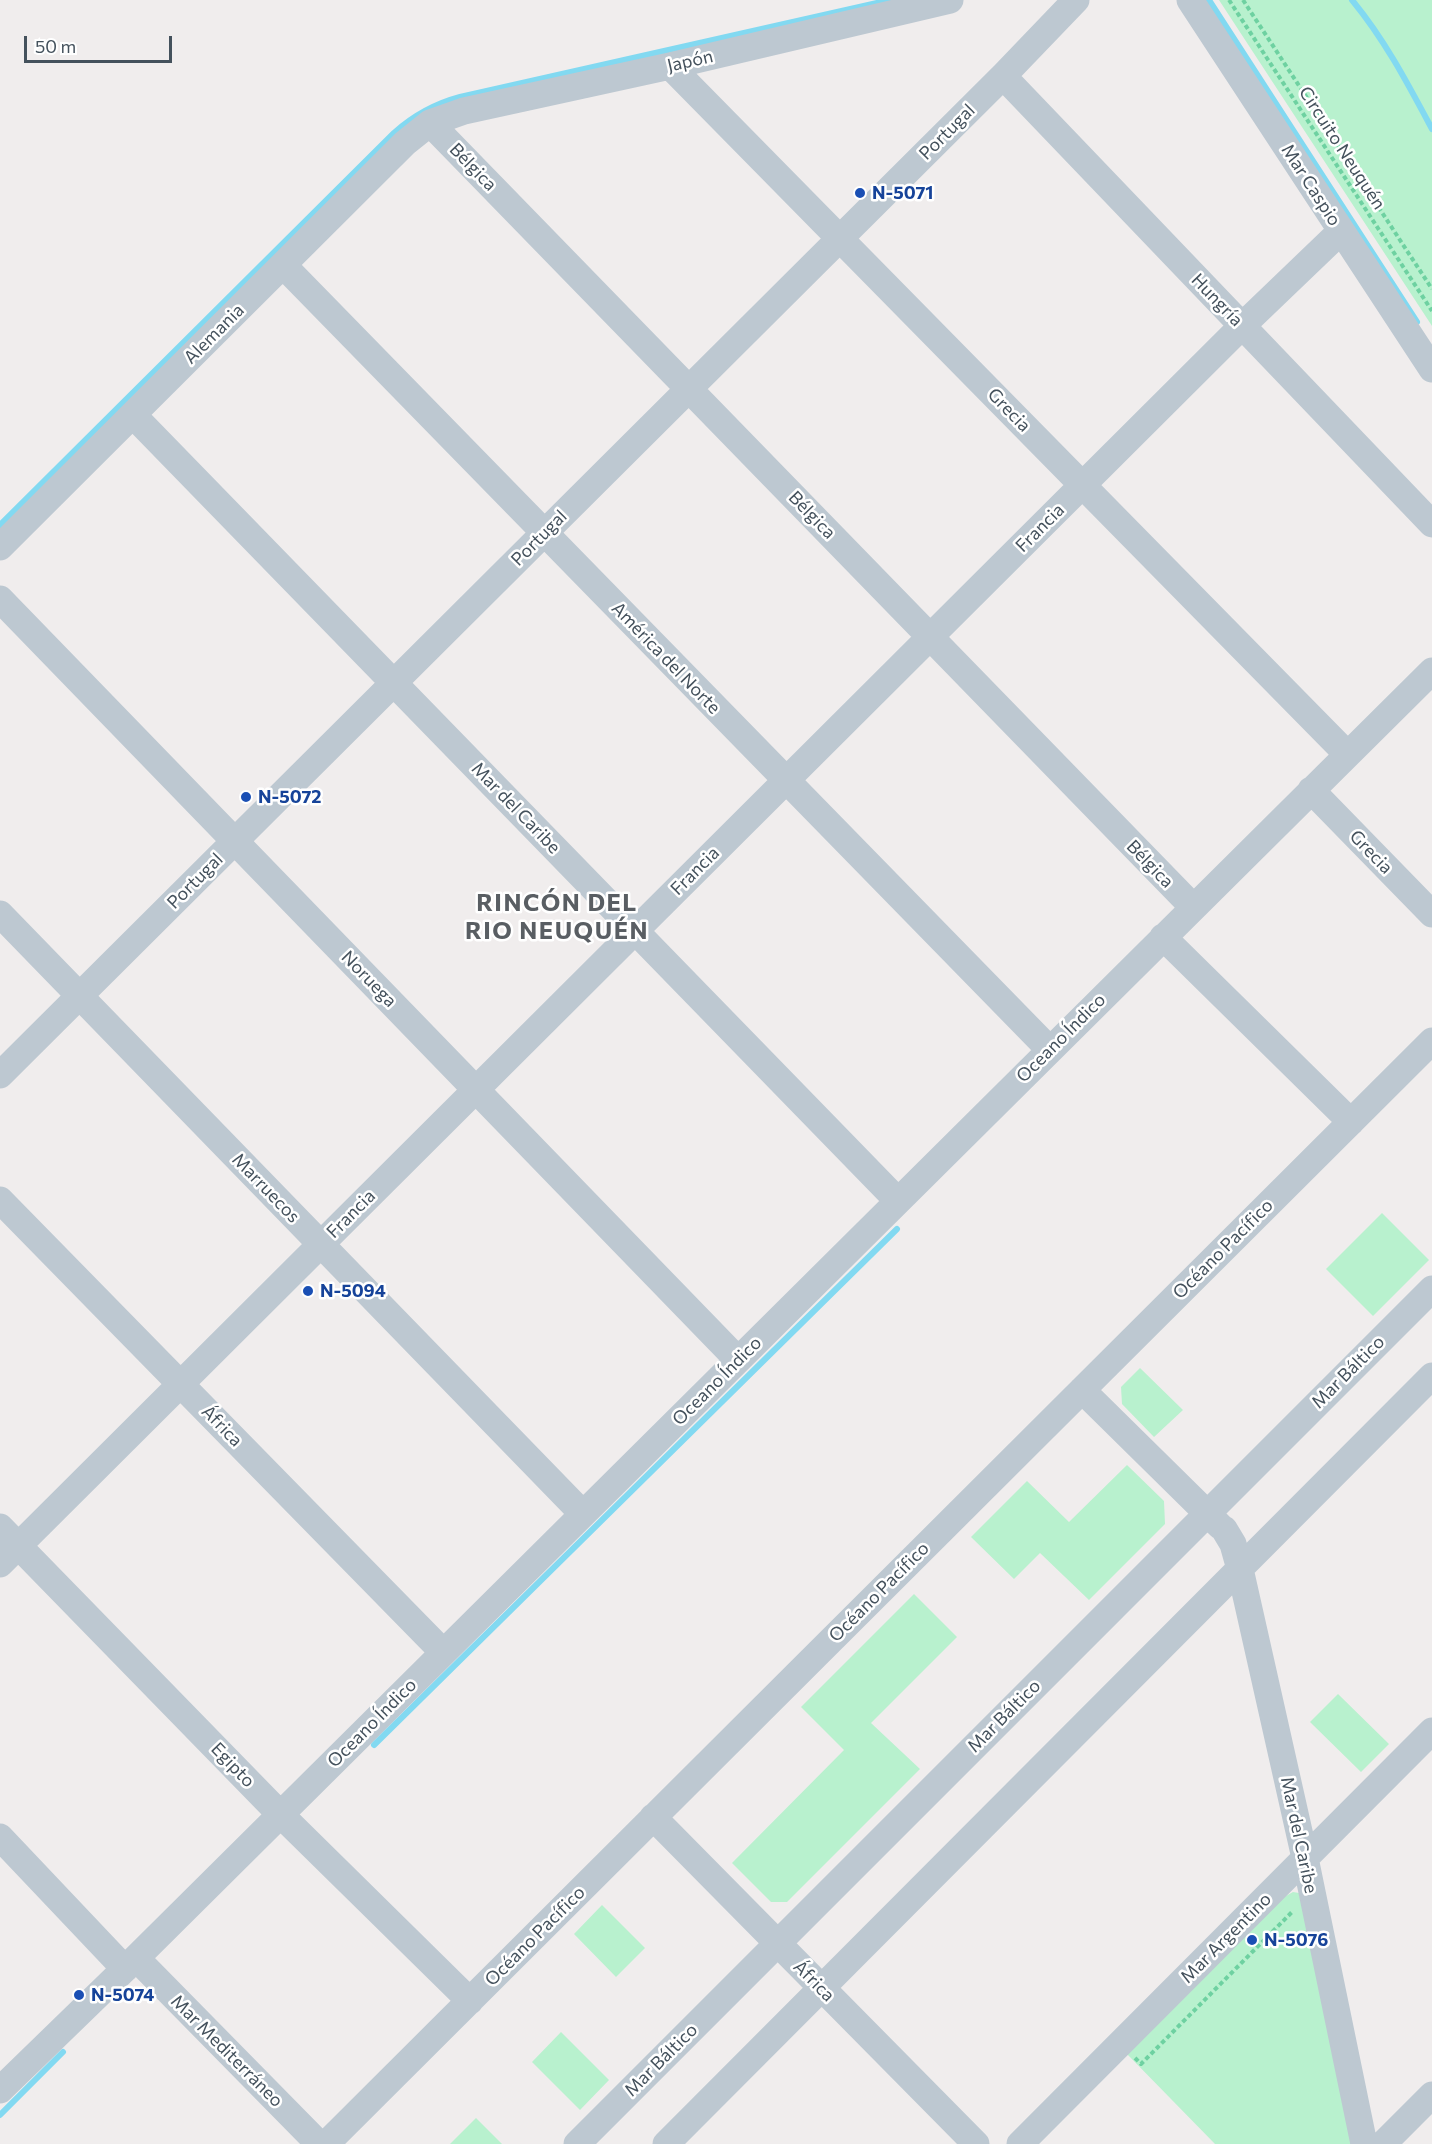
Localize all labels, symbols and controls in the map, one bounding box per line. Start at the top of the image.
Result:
scale bar [27,24,176,62]
text: 50 m [35,35,76,57]
street label: Japón [665,45,715,77]
street label: Circuito Neuquén [1294,82,1390,214]
street label: Portugal [915,100,979,164]
street label: Bélgica [445,138,501,196]
street label: Mar Caspio [1277,140,1345,230]
place label: N-5071 [872,182,933,204]
marker: N-5071 [853,186,867,200]
street label: Hungría [1187,269,1247,331]
street label: Alemania [180,300,248,368]
street label: Grecia [983,384,1035,436]
street label: Bélgica [784,486,840,544]
street label: Francia [1011,499,1069,557]
street label: Portugal [507,506,571,570]
street label: América del Norte [607,597,725,719]
street label: Mar del Caribe [467,758,565,858]
place label: N-5072 [258,786,322,808]
marker: N-5072 [239,790,253,804]
street label: Grecia [1345,826,1397,878]
street label: Bélgica [1122,835,1178,893]
street label: Francia [666,842,724,900]
street label: Portugal [163,849,227,913]
district label: RINCÓN DEL RIO NEUQUÉN [465,889,649,945]
street label: Noruega [337,946,401,1012]
street label: Oceano Índico [1012,989,1110,1087]
street label: Marruecos [228,1149,304,1227]
street label: Francia [322,1185,380,1243]
street label: Océano Pacífico [1168,1194,1278,1304]
place label: N-5094 [320,1280,386,1302]
marker: N-5094 [301,1284,315,1298]
street label: Mar Báltico [1307,1331,1389,1413]
street label: Oceano Índico [668,1332,766,1430]
street label: África [197,1401,247,1451]
street label: Océano Pacífico [824,1537,934,1647]
street label: Oceano Índico [323,1674,421,1772]
street label: Mar Báltico [963,1675,1045,1757]
street label: Egipto [207,1738,259,1792]
street label: Mar del Caribe [1276,1775,1322,1895]
street label: Océano Pacífico [480,1881,590,1991]
street label: Mar Argentino [1176,1888,1276,1988]
place label: N-5076 [1264,1929,1328,1951]
marker: N-5076 [1245,1933,1259,1947]
street label: África [789,1956,839,2006]
place label: N-5074 [91,1984,154,2006]
marker: N-5074 [72,1988,86,2002]
street label: Mar Mediterráneo [166,1990,288,2112]
street label: Mar Báltico [620,2019,702,2101]

